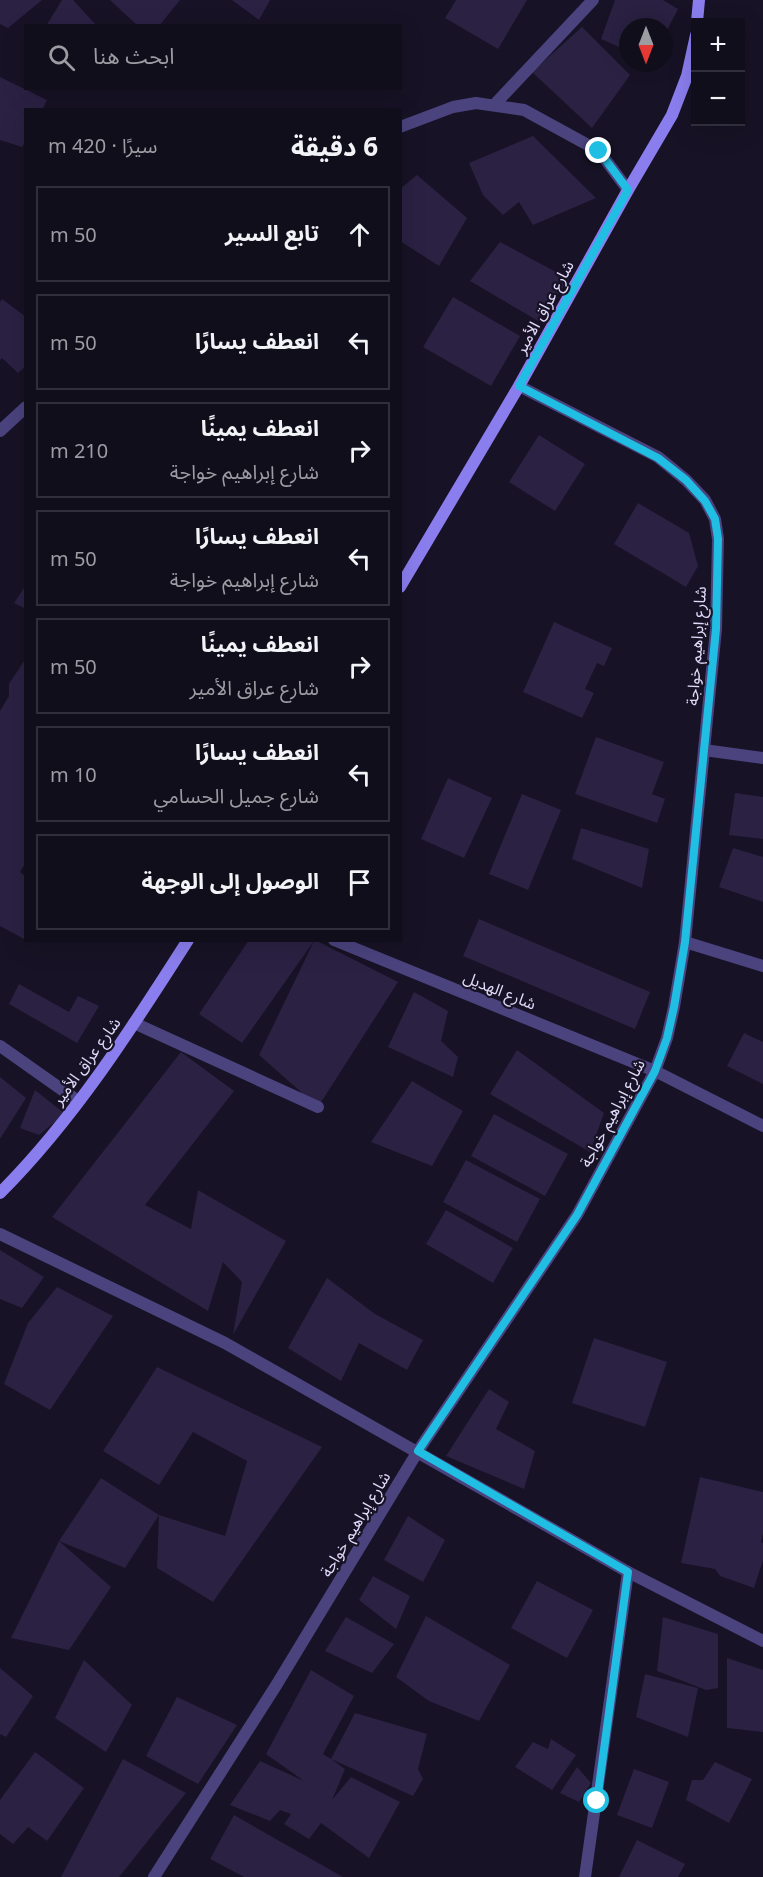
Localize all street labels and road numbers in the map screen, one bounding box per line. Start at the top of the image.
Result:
street label: شارع عراق الأمير [509,256,580,359]
street label: شارع إبراهيم خواجة [681,586,713,706]
street label: شارع الهديل [460,965,540,1016]
street label: شارع عراق الأمير [46,1013,127,1111]
street label: شارع إبراهيم خواجة [574,1055,652,1172]
street label: شارع إبراهيم خواجة [315,1467,397,1582]

